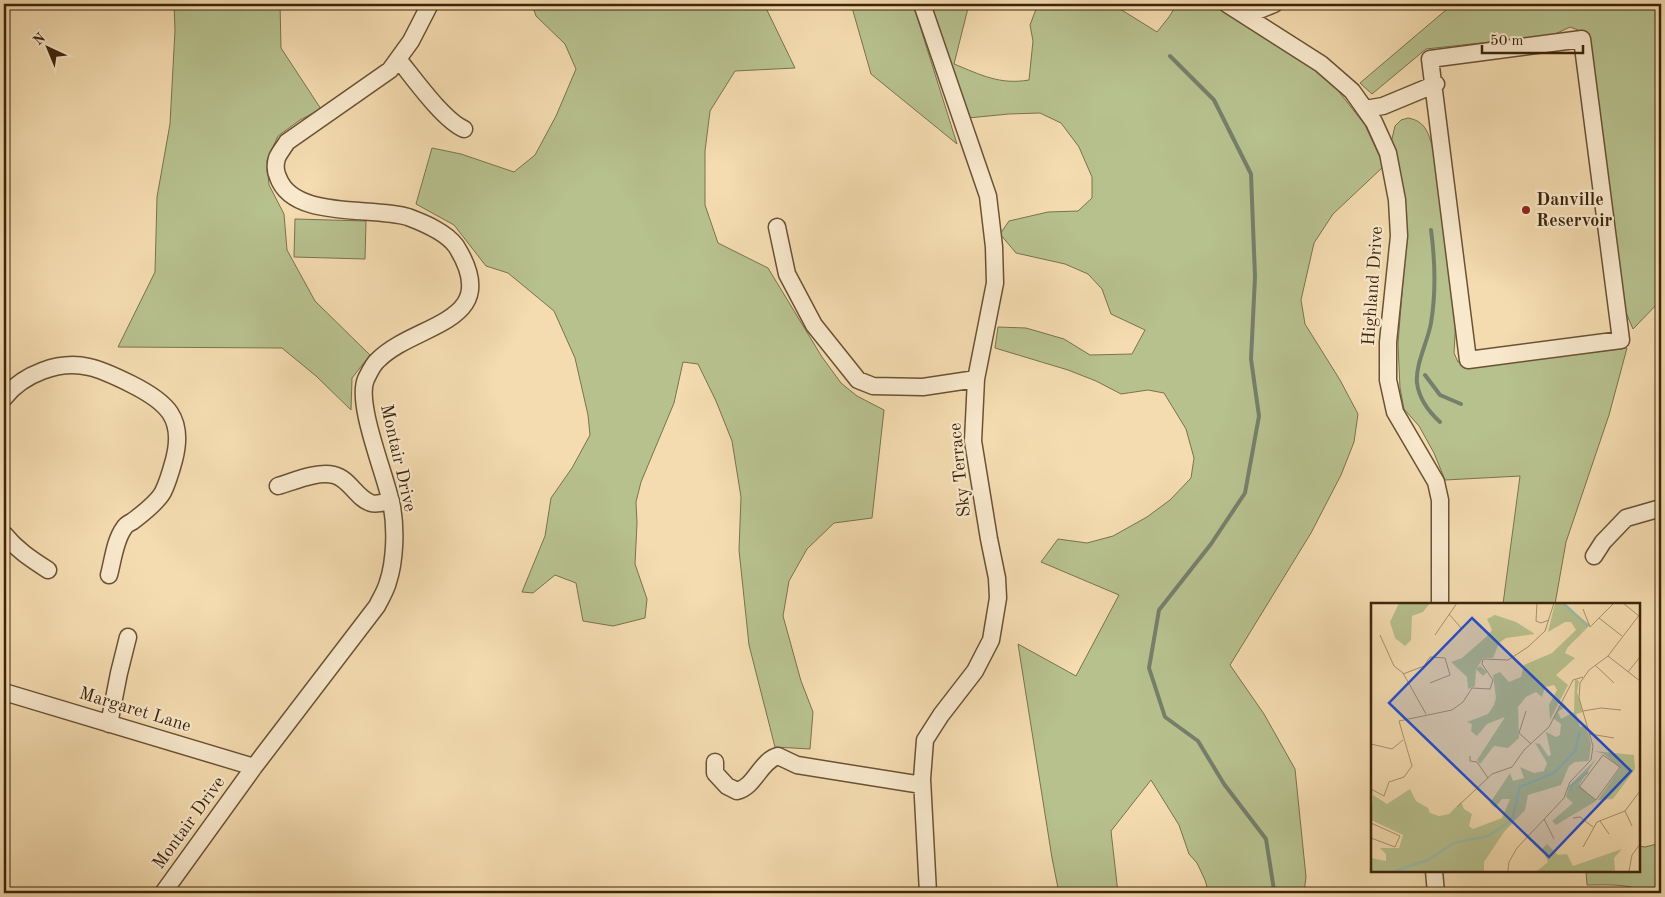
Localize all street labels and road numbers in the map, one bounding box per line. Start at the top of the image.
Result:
street label: Highland Drive [1360,226,1386,346]
street label: Montair Drive [377,403,419,513]
street label: Sky Terrace [946,422,974,518]
street label: Margaret Lane [77,684,193,736]
street label: Montair Drive [150,773,228,873]

